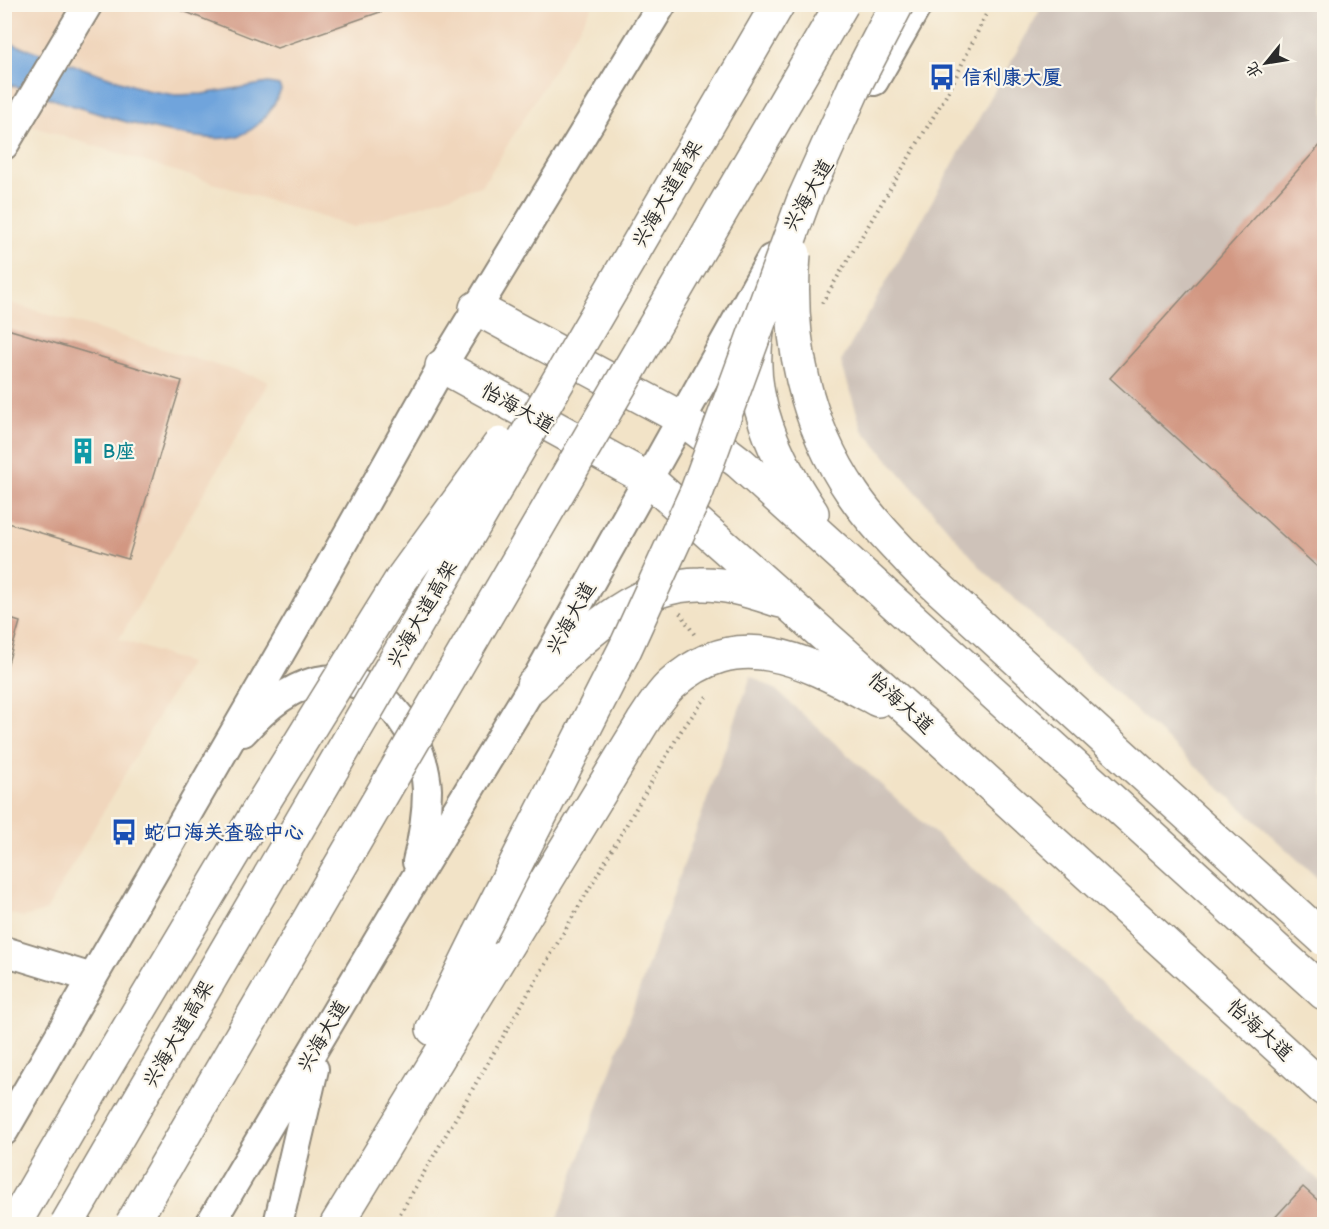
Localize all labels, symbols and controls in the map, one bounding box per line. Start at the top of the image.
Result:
north arrow [1236,33,1296,93]
text: 北 [1242,59,1266,81]
bus stop icon: 信利康大厦 [927,62,957,92]
place label: 信利康大厦 [962,66,1062,89]
street label: 兴海大道高架 [627,136,707,252]
street label: 兴海大道 [778,155,838,235]
street label: 怡海大道 [477,379,559,437]
building icon: B座 [68,436,98,466]
place label: B座 [103,440,135,463]
street label: 兴海大道高架 [382,556,462,672]
street label: 兴海大道 [542,577,600,659]
street label: 怡海大道 [864,668,938,738]
bus stop icon: 蛇口海关查验中心 [109,817,139,847]
place label: 蛇口海关查验中心 [144,821,304,844]
street label: 兴海大道高架 [138,976,218,1092]
street label: 怡海大道 [1223,995,1297,1065]
street label: 兴海大道 [293,996,353,1076]

